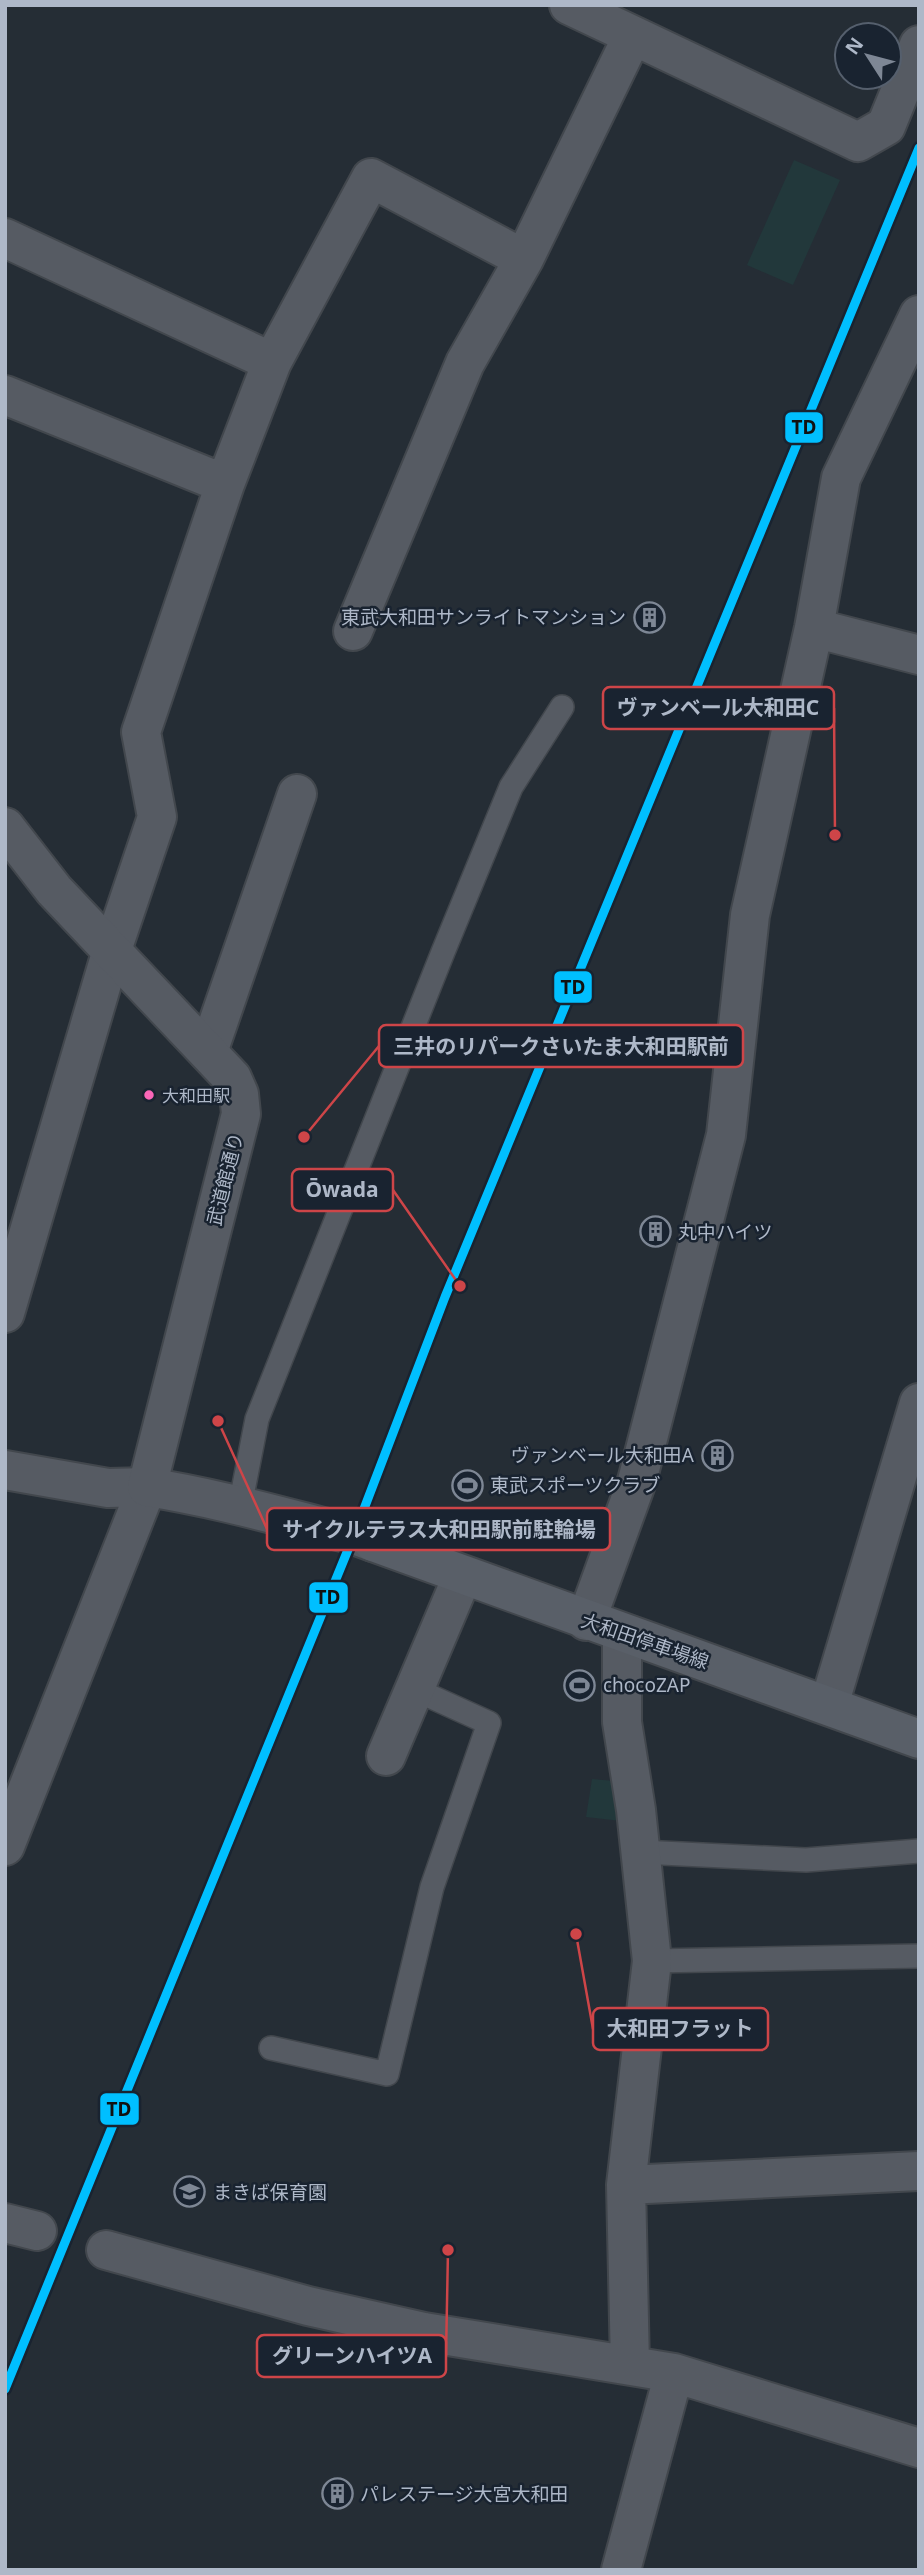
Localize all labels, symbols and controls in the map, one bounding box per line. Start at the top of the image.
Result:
north arrow [833,21,903,91]
text: N [839,32,869,60]
line badge: TD [784,411,824,444]
text: TD [792,414,816,440]
building icon: 東武大和田サンライトマンション [632,600,666,634]
place label: 東武大和田サンライトマンション [341,604,626,630]
callout: ヴァンベール大和田C [603,687,834,729]
text: ヴァンベール大和田C [617,693,819,721]
line badge: TD [553,970,593,1004]
text: TD [561,974,585,1000]
callout: 三井のリパークさいたま大和田駅前 [379,1025,743,1067]
text: 三井のリパークさいたま大和田駅前 [393,1032,729,1060]
place label: 大和田駅 [162,1084,230,1107]
marker: 大和田駅 [142,1088,156,1102]
street label: 武道館通り [201,1130,249,1228]
callout: Ōwada [292,1169,393,1211]
text: Ōwada [305,1175,379,1203]
building icon: 丸中ハイツ [638,1215,672,1249]
place label: 丸中ハイツ [678,1219,773,1245]
building icon: ヴァンベール大和田A [700,1438,734,1472]
place label: ヴァンベール大和田A [511,1442,695,1468]
sports icon: 東武スポーツクラブ [450,1468,484,1502]
place label: 東武スポーツクラブ [490,1472,661,1498]
callout: サイクルテラス大和田駅前駐輪場 [267,1508,610,1550]
text: サイクルテラス大和田駅前駐輪場 [282,1515,596,1543]
line badge: TD [308,1581,349,1614]
text: TD [316,1584,340,1610]
street label: 大和田停車場線 [578,1607,712,1675]
sports icon: chocoZAP [563,1668,597,1702]
place label: chocoZAP [603,1672,690,1698]
callout: 大和田フラット [593,2008,768,2050]
text: 大和田フラット [607,2014,754,2042]
line badge: TD [99,2092,140,2126]
text: TD [107,2096,131,2122]
school or university icon: まきば保育園 [173,2175,207,2209]
place label: まきば保育園 [213,2179,327,2205]
callout: グリーンハイツA [257,2335,446,2377]
text: グリーンハイツA [272,2341,432,2369]
building icon: パレステージ大宮大和田 [320,2477,354,2511]
place label: パレステージ大宮大和田 [360,2481,569,2507]

